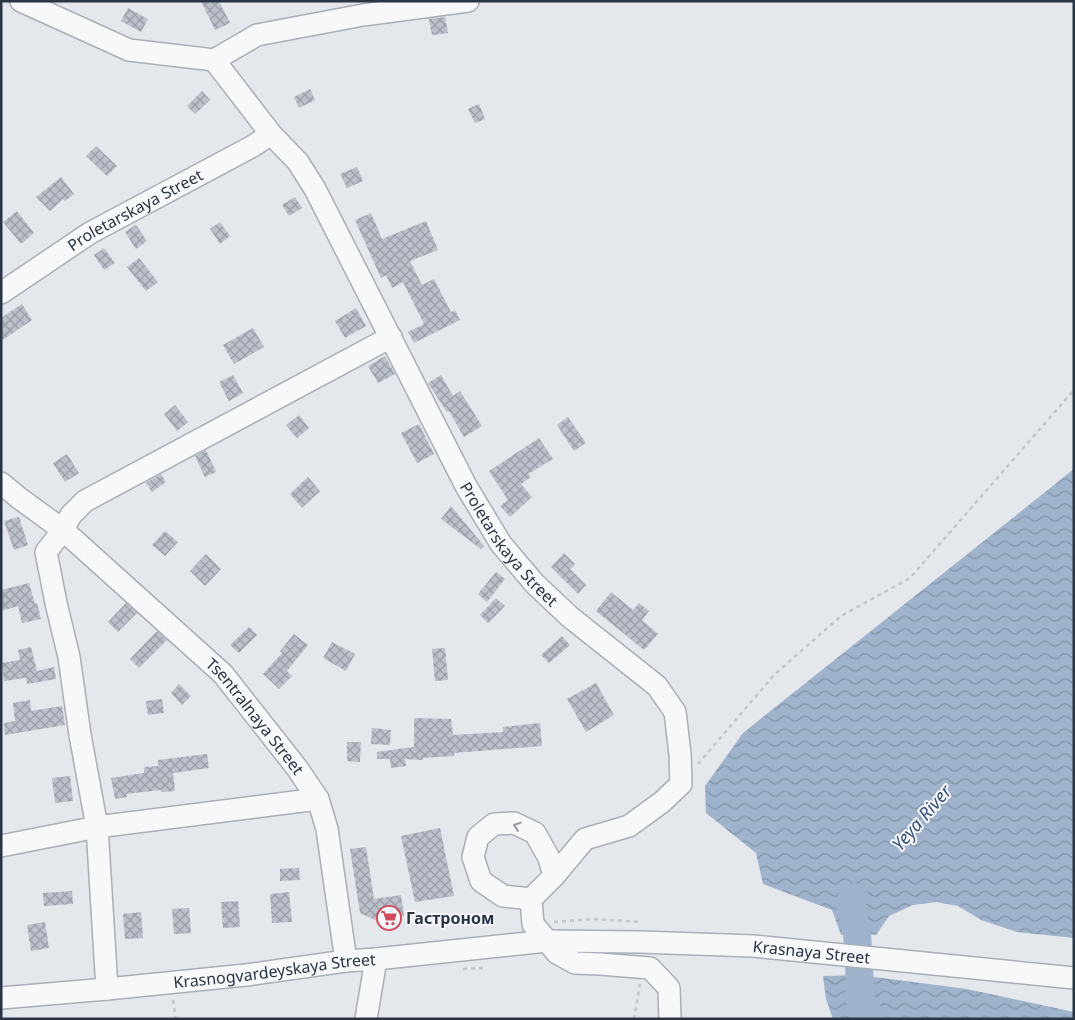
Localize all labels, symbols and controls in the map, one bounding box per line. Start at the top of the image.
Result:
street label: Proletarskaya Street [63,164,207,256]
street label: Proletarskaya Street [455,478,563,611]
street label: Tsentralnaya Street [201,653,309,779]
water label: Yeya River [886,779,957,855]
one-way arrow [513,821,522,831]
supermarket icon: Гастроном [376,905,402,931]
place label: Гастроном [406,907,494,929]
street label: Krasnaya Street [752,935,871,969]
street label: Krasnogvardeyskaya Street [172,948,377,993]

